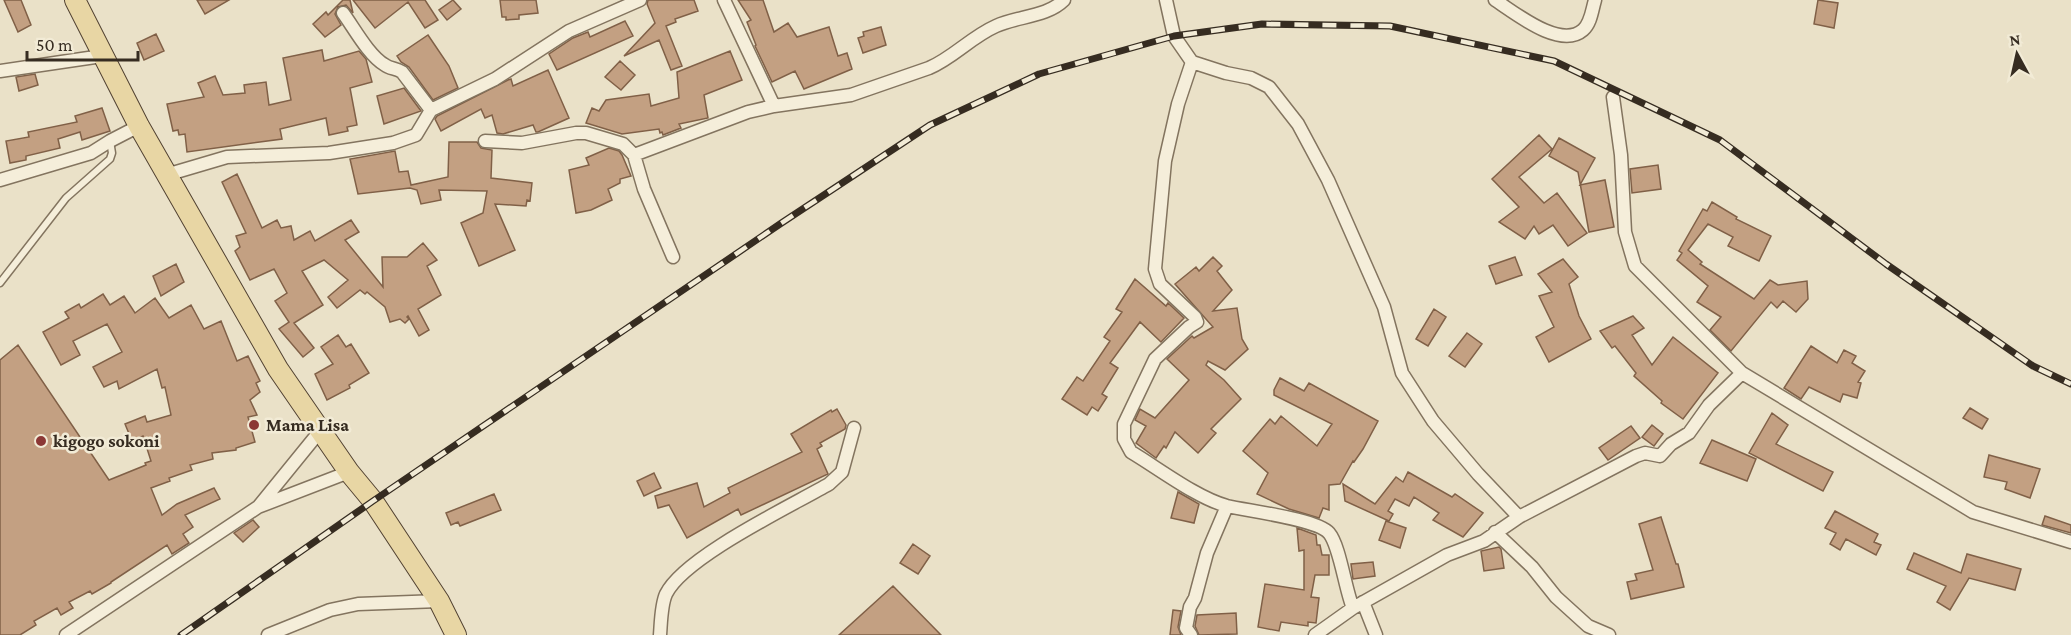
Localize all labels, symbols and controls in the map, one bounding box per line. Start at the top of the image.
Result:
scale bar [27,24,138,62]
north arrow [1987,24,2047,84]
text: N [2008,30,2022,49]
text: 50 m [36,35,73,55]
place label: Mama Lisa [266,415,349,435]
marker: Mama Lisa [247,418,261,432]
place label: kigogo sokoni [53,431,160,451]
marker: kigogo sokoni [34,434,48,448]

